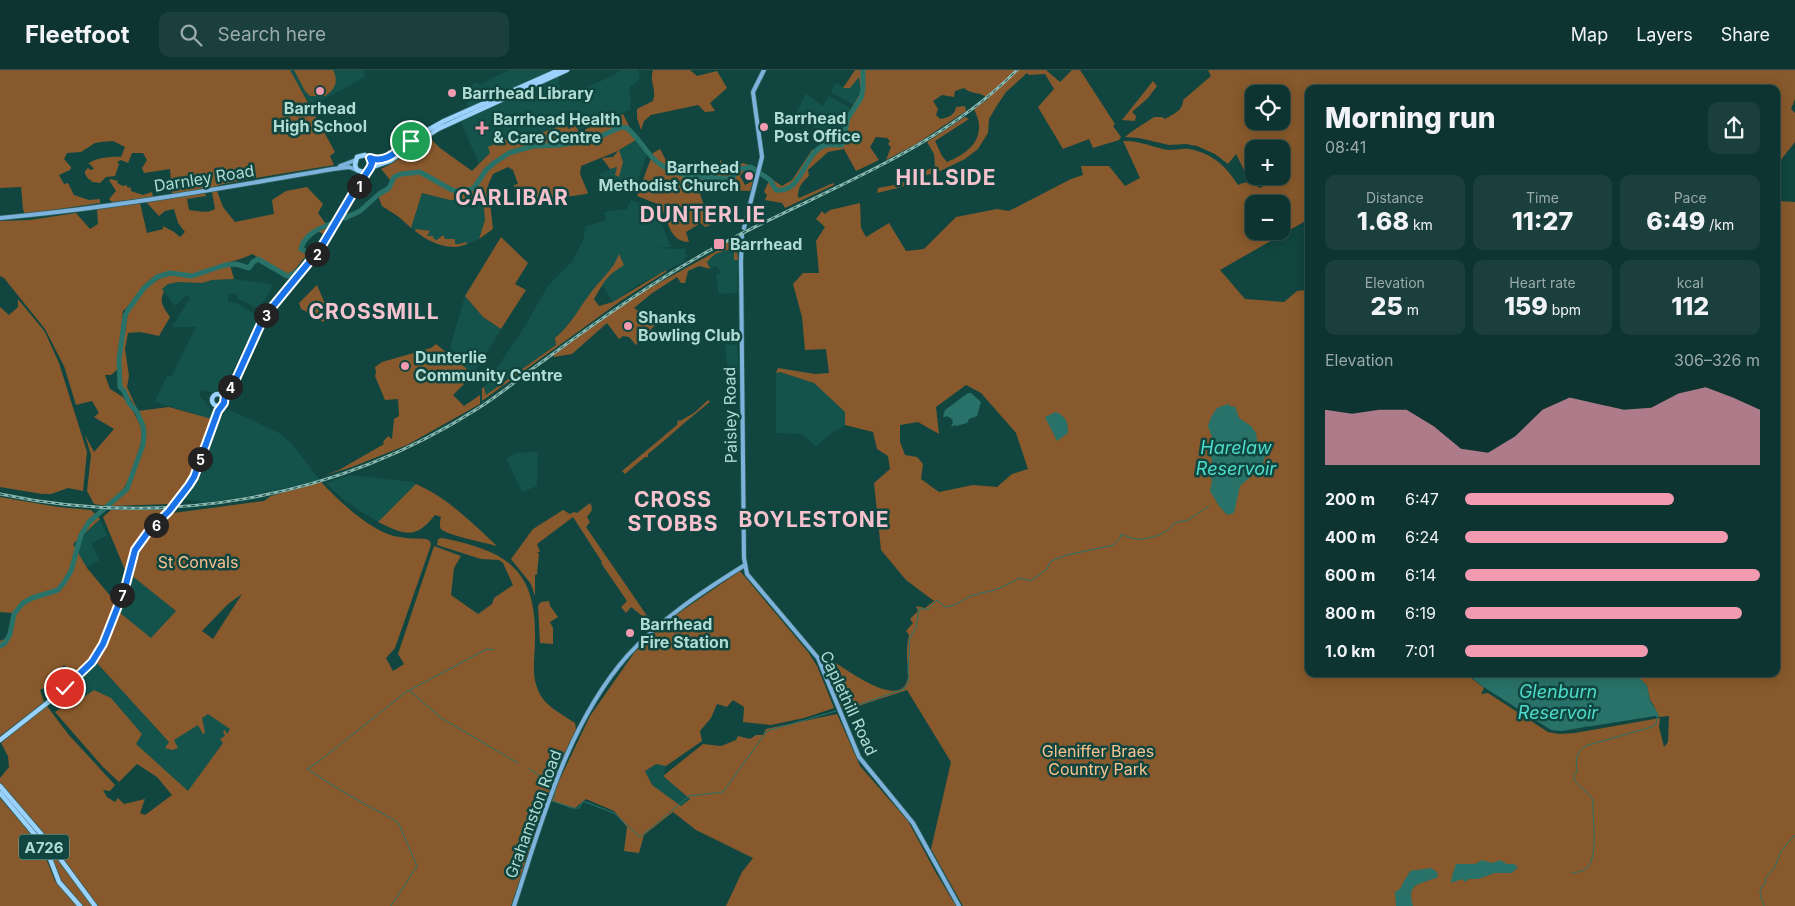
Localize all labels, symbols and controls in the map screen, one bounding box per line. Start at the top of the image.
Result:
search box [159,12,509,57]
text: Fleetfoot [25,20,129,49]
icon: search [177,21,205,49]
text: Search here [217,23,326,46]
text: Map [1571,24,1608,45]
text: Layers [1636,24,1693,45]
text: Share [1721,24,1770,45]
place label: Barrhead Library [462,83,594,103]
marker: Barrhead High School [314,85,326,97]
map controls [1245,85,1290,240]
button: locate [1245,85,1290,130]
marker: Barrhead Library [446,87,458,99]
place label: Barrhead High School [273,98,367,136]
text: Morning run [1325,101,1495,135]
button: share [1708,102,1760,154]
place label: Barrhead Post Office [774,108,860,146]
place label: Barrhead Health & Care Centre [493,109,620,147]
pin [390,120,432,162]
marker: Barrhead Health & Care Centre [475,121,489,135]
marker: Barrhead Post Office [758,121,770,133]
icon: arrive [397,127,425,155]
text: 08:41 [1325,137,1366,157]
button: + [1245,140,1290,185]
place label: Barrhead Methodist Church [599,157,739,195]
street label: Darnley Road [152,160,256,196]
district label: HILLSIDE [896,165,996,190]
marker: Barrhead Methodist Church [743,170,755,182]
pin: 1 [346,174,372,198]
text: 1 [356,178,363,195]
district label: CARLIBAR [455,185,569,210]
text: Distance [1366,189,1424,206]
text: Time [1526,189,1559,206]
text: Pace [1674,189,1707,206]
button: − [1245,195,1290,240]
district label: DUNTERLIE [640,202,766,227]
text: 1.68 [1357,206,1409,236]
text: 11:27 [1512,206,1573,236]
text: 6:49 [1646,206,1705,236]
text: km [1409,216,1433,233]
text: /km [1705,216,1734,233]
place label: Barrhead [730,234,802,254]
marker: Barrhead [712,237,726,251]
pin: 2 [304,242,330,266]
text: 2 [313,246,322,263]
text: Elevation [1365,274,1425,291]
text: Heart rate [1509,274,1576,291]
text: kcal [1677,274,1704,291]
text: 25 [1371,291,1403,321]
text: 159 [1504,291,1548,321]
text: 112 [1671,291,1709,321]
district label: CROSSMILL [308,299,440,324]
text: m [1403,301,1419,318]
text: bpm [1548,301,1581,318]
pin: 3 [254,302,278,328]
text: 3 [262,307,271,324]
place label: Shanks Bowling Club [638,307,741,345]
marker: Shanks Bowling Club [622,320,634,332]
place label: Dunterlie Community Centre [415,347,563,385]
text: Elevation [1325,350,1394,370]
text: 306–326 m [1674,350,1760,370]
marker: Dunterlie Community Centre [399,360,411,372]
street label: Paisley Road [719,367,741,463]
pin: 4 [218,374,242,400]
text: 4 [226,379,235,396]
water label: Harelaw Reservoir [1196,437,1277,479]
pin: 5 [188,446,212,472]
text: 5 [196,451,205,468]
district label: CROSS STOBBS [628,487,718,536]
text: 200 m [1325,489,1375,509]
text: 6:47 [1405,489,1439,509]
district label: BOYLESTONE [738,507,890,532]
pin: 6 [144,512,168,538]
text: 6 [152,517,161,534]
text: 400 m [1325,527,1376,547]
text: 6:24 [1405,527,1439,547]
park label: St Convals [158,552,238,572]
text: 600 m [1325,565,1375,585]
text: 6:14 [1405,565,1436,585]
pin: 7 [110,582,134,608]
text: 7 [118,587,127,604]
text: 800 m [1325,603,1375,623]
text: 6:19 [1405,603,1436,623]
place label: Barrhead Fire Station [640,614,729,652]
marker: Barrhead Fire Station [624,627,636,639]
text: 1.0 km [1325,641,1375,661]
text: 7:01 [1405,641,1435,661]
street label: Caplethill Road [816,648,882,758]
pin [44,667,86,709]
icon: check [51,674,79,702]
water label: Glenburn Reservoir [1518,681,1599,723]
park label: Gleniffer Braes Country Park [1042,741,1154,779]
street label: Grahamston Road [501,747,565,881]
road number: A726 [19,834,69,860]

